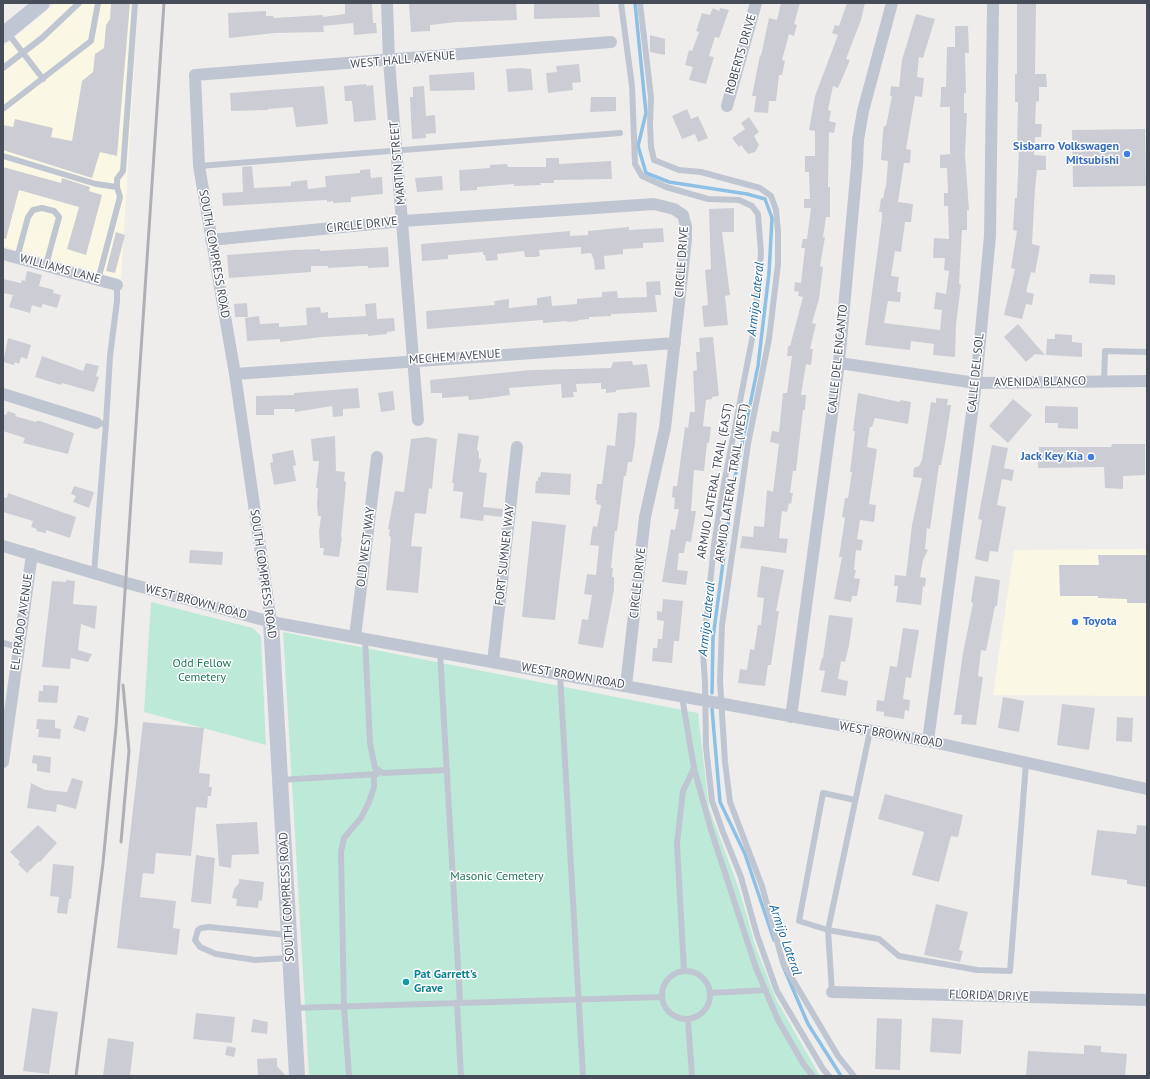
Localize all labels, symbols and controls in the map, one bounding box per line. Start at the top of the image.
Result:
street label: ROBERTS DRIVE [723,12,759,96]
street label: WEST HALL AVENUE [350,48,456,72]
street label: MARTIN STREET [387,121,409,205]
place label: Sisbarro Volkswagen Mitsubishi [1013,140,1119,168]
marker: Sisbarro Volkswagen Mitsubishi [1122,149,1132,159]
street label: SOUTH COMPRESS ROAD [196,189,232,319]
street label: CIRCLE DRIVE [326,214,398,236]
street label: CIRCLE DRIVE [672,226,692,298]
street label: WILLIAMS LANE [18,251,102,287]
water label: Armijo Lateral [744,261,768,337]
street label: CALLE DEL ENCANTO [825,304,851,414]
street label: CALLE DEL SOL [965,332,987,414]
street label: MECHEM AVENUE [409,347,501,367]
street label: AVENIDA BLANCO [994,374,1086,390]
street label: ARMIJO LATERAL TRAIL (EAST) [694,402,736,560]
street label: ARMIJO LATERAL TRAIL (WEST) [712,402,752,564]
place label: Jack Key Kia [1021,450,1083,464]
marker: Jack Key Kia [1086,452,1096,462]
street label: FORT SUMNER WAY [493,504,517,606]
street label: OLD WEST WAY [354,506,378,588]
street label: SOUTH COMPRESS ROAD [247,509,279,639]
street label: CIRCLE DRIVE [627,547,649,619]
street label: EL PRADO AVENUE [8,573,36,671]
street label: WEST BROWN ROAD [144,581,248,623]
water label: Armijo Lateral [695,581,719,657]
place label: Toyota [1083,615,1117,629]
marker: Toyota [1070,617,1080,627]
park label: Odd Fellow Cemetery [173,657,231,685]
street label: WEST BROWN ROAD [520,660,626,692]
street label: WEST BROWN ROAD [838,719,944,751]
street label: SOUTH COMPRESS ROAD [276,832,298,962]
park label: Masonic Cemetery [450,870,544,884]
water label: Armijo Lateral [766,902,804,978]
place label: Pat Garrett's Grave [414,968,477,996]
marker: Pat Garrett's Grave [401,977,411,987]
street label: FLORIDA DRIVE [949,987,1029,1005]

